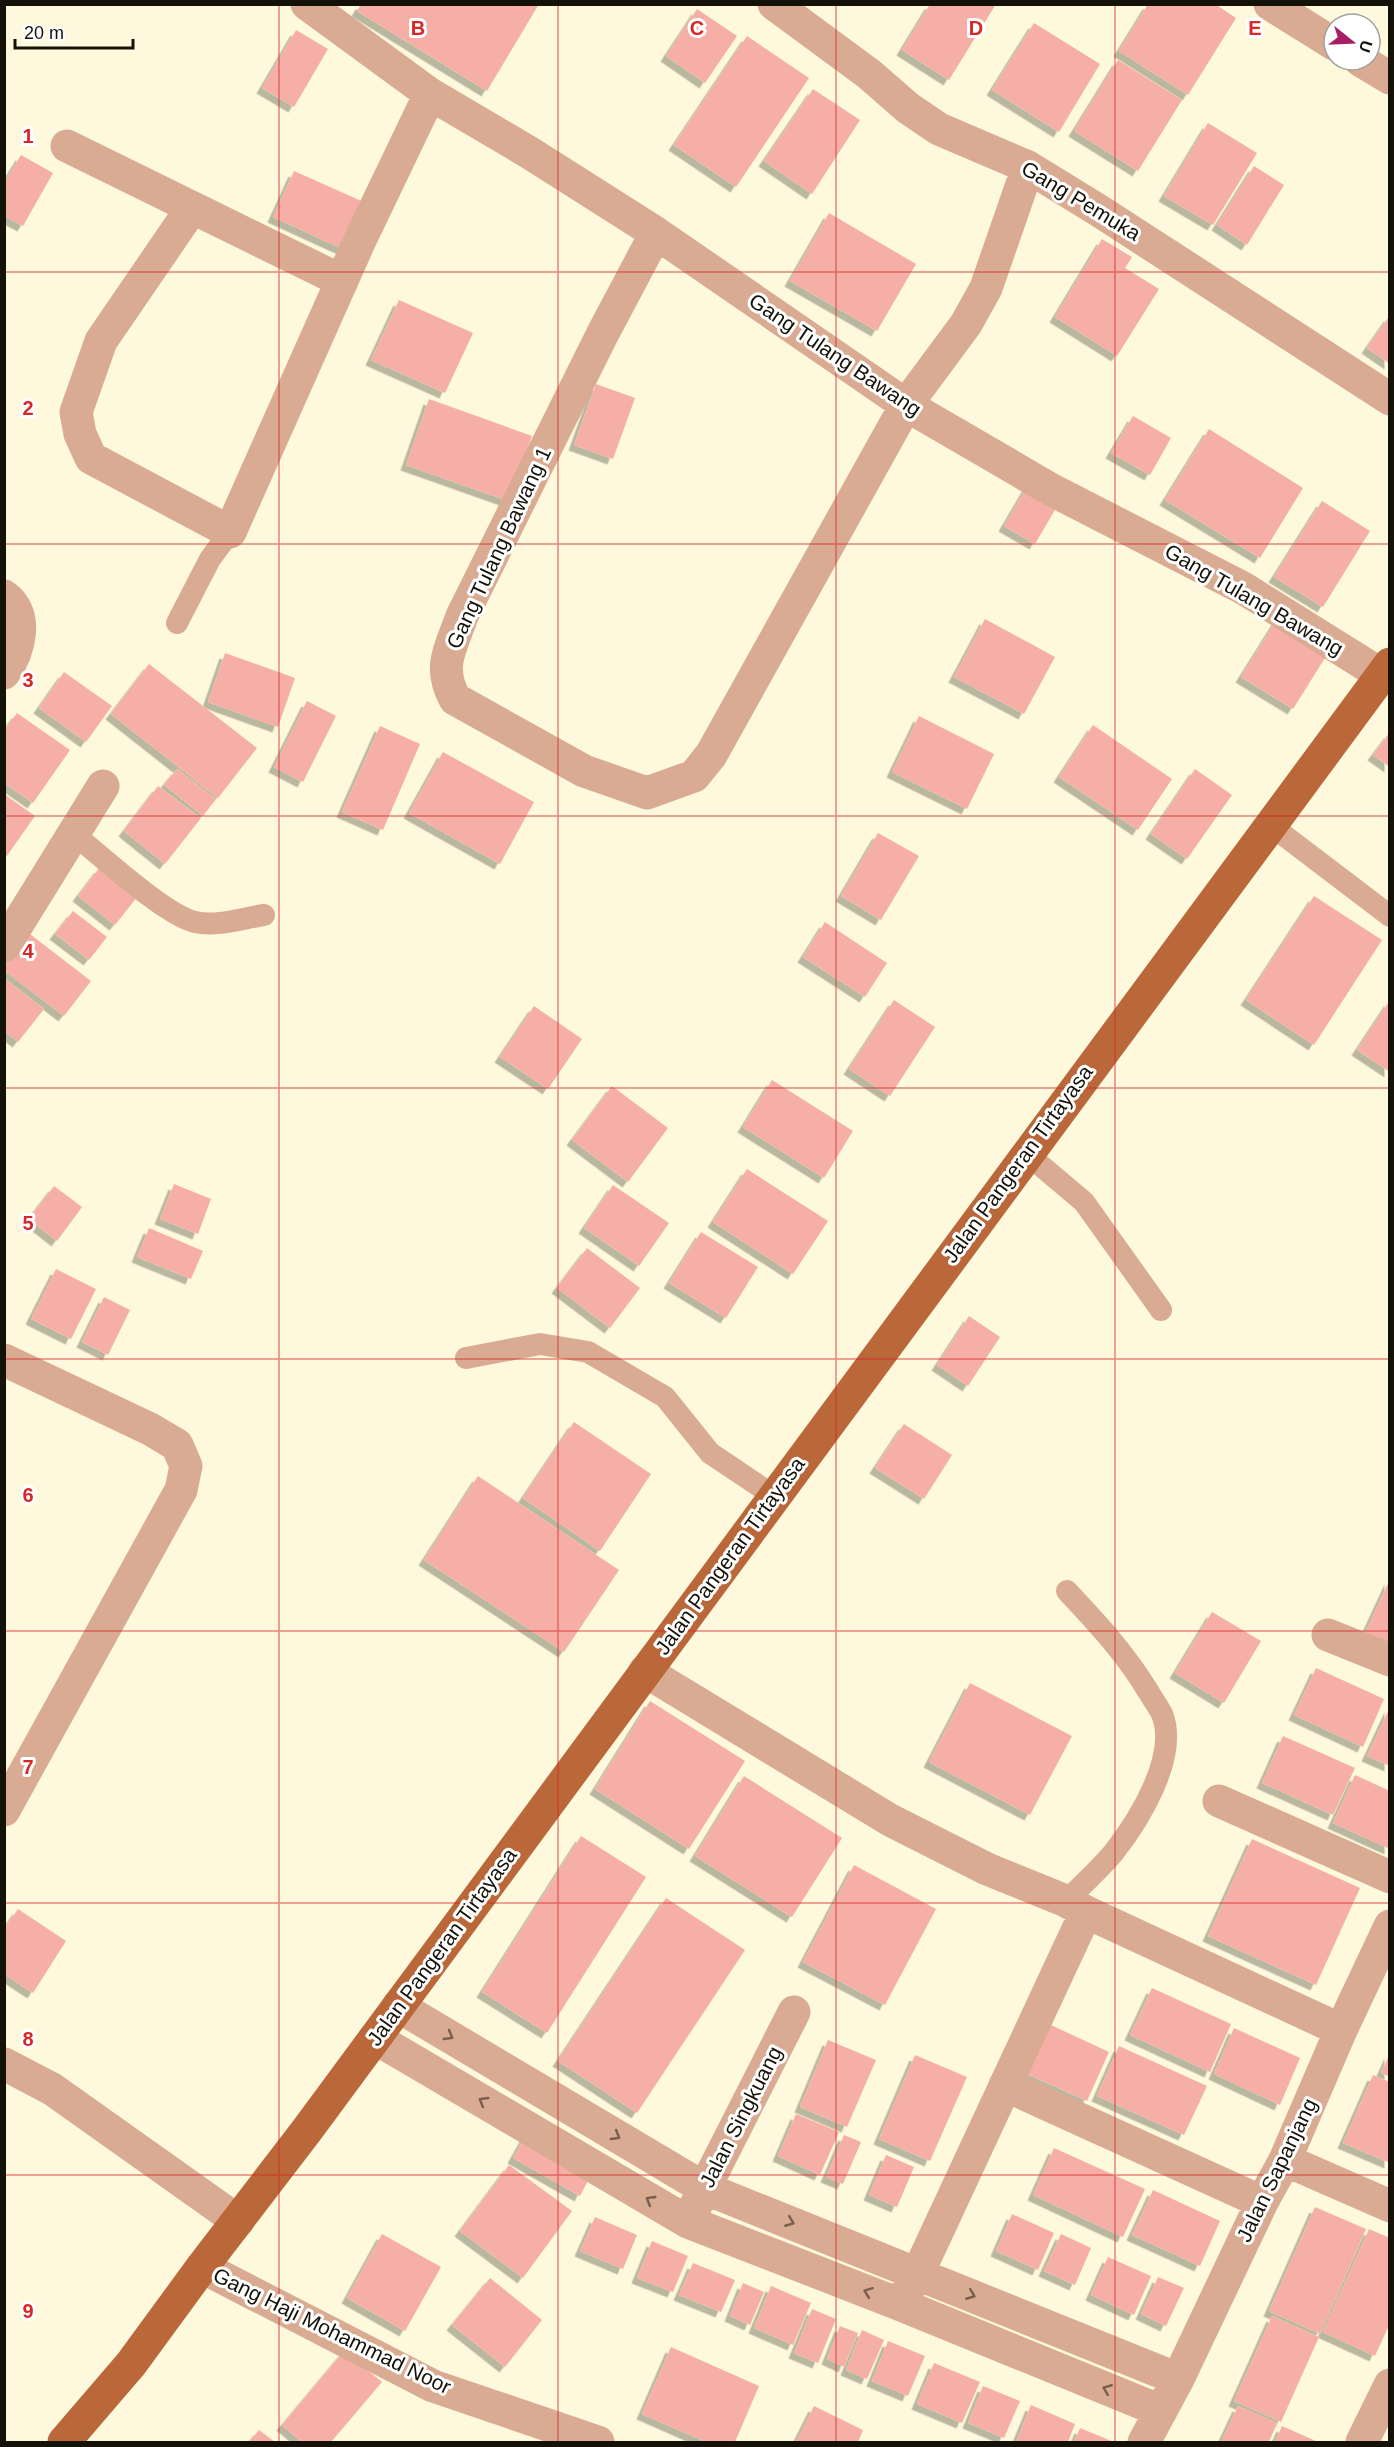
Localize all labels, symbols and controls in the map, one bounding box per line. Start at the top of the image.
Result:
scale bar [15,12,134,50]
north arrow [1322,12,1382,72]
text: B [411,17,425,39]
text: C [690,17,704,39]
text: D [969,17,983,39]
text: E [1248,17,1262,39]
text: 20 m [24,23,64,43]
text: U [1356,38,1376,55]
text: 1 [22,125,34,147]
street label: Gang Pemuka [1018,156,1145,245]
street label: Gang Tulang Bawang [745,289,925,421]
text: 2 [22,397,34,419]
street label: Gang Tulang Bawang 1 [442,443,555,652]
street label: Gang Tulang Bawang [1161,539,1347,660]
text: 3 [22,669,34,691]
text: 4 [22,940,34,962]
street label: Jalan Pangeran Tirtayasa [938,1060,1097,1267]
text: 5 [22,1212,34,1234]
street label: Jalan Pangeran Tirtayasa [650,1452,809,1659]
text: 6 [22,1484,34,1506]
text: 7 [22,1756,34,1778]
street label: Jalan Pangeran Tirtayasa [362,1843,521,2050]
text: 8 [22,2028,34,2050]
one-way arrow [443,2029,453,2040]
street label: Jalan Singkuang [695,2042,786,2191]
street label: Jalan Sapanjang [1232,2094,1321,2245]
one-way arrow [479,2096,489,2108]
one-way arrow [610,2128,620,2140]
one-way arrow [646,2196,656,2207]
one-way arrow [784,2215,795,2228]
street label: Gang Haji Mohammad Noor [210,2263,455,2398]
one-way arrow [863,2287,874,2299]
one-way arrow [965,2288,976,2300]
text: 9 [22,2300,34,2322]
one-way arrow [1103,2384,1114,2396]

